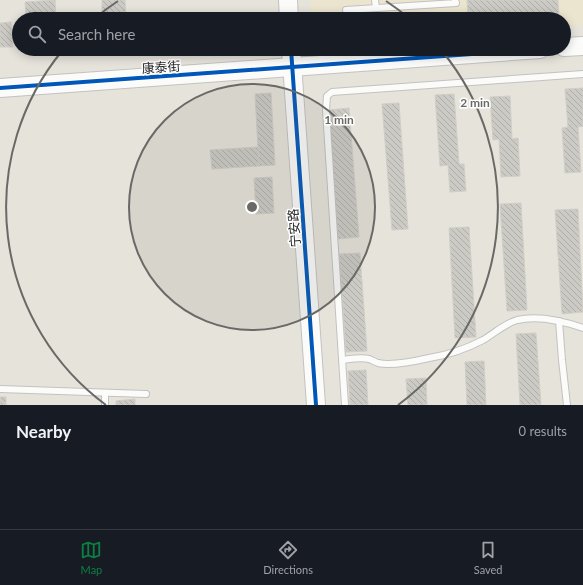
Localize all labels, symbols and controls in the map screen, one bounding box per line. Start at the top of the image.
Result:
search box [12,12,571,56]
icon: search [26,23,48,45]
text: Search here [58,25,135,43]
street label: 康泰街 [141,58,181,76]
text: 2 min [460,95,490,110]
text: 1 min [324,112,354,127]
centre of rings [245,200,259,214]
street label: 宁安路 [285,208,303,248]
text: Nearby [16,421,71,442]
text: 0 results [519,423,567,439]
tab: Map [80,539,102,576]
tab: Directions [263,539,313,576]
tab: Saved [474,539,503,576]

